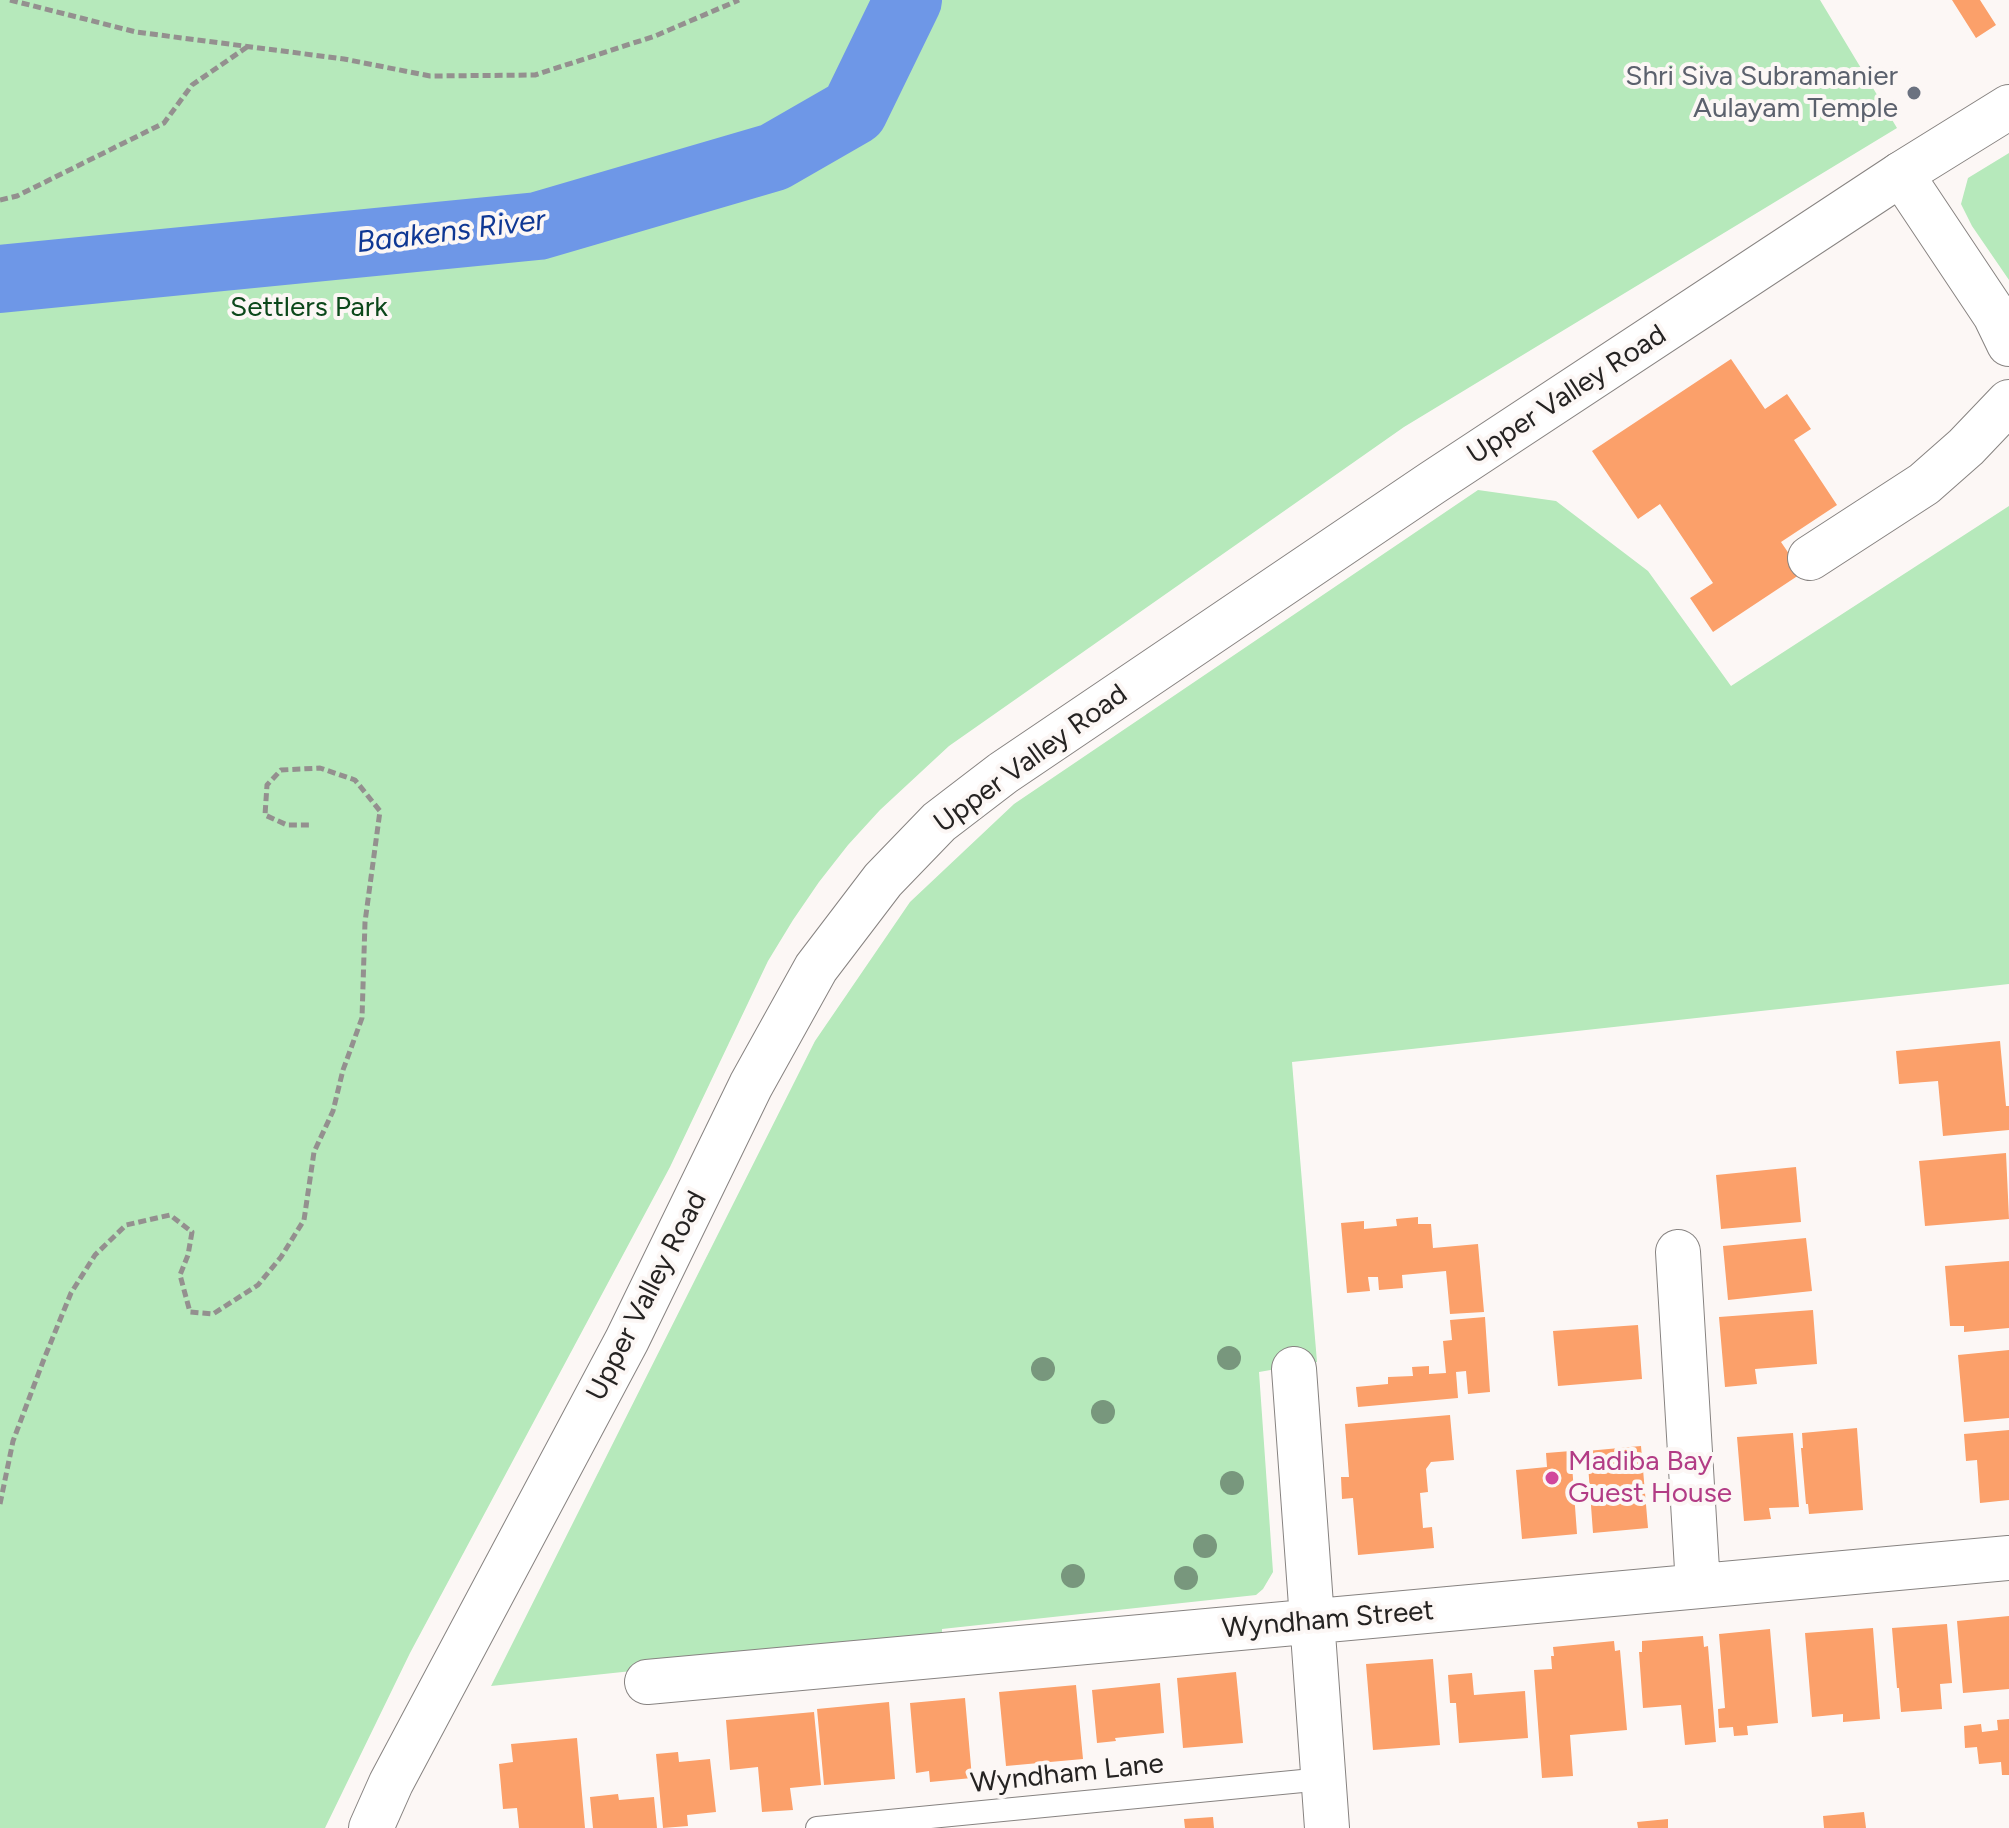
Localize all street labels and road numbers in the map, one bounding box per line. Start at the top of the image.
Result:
street label: Upper Valley Road [1461,318,1673,472]
street label: Upper Valley Road [928,678,1134,840]
street label: Upper Valley Road [580,1186,714,1406]
street label: Wyndham Street [1221,1594,1435,1646]
street label: Wyndham Lane [969,1747,1165,1801]

